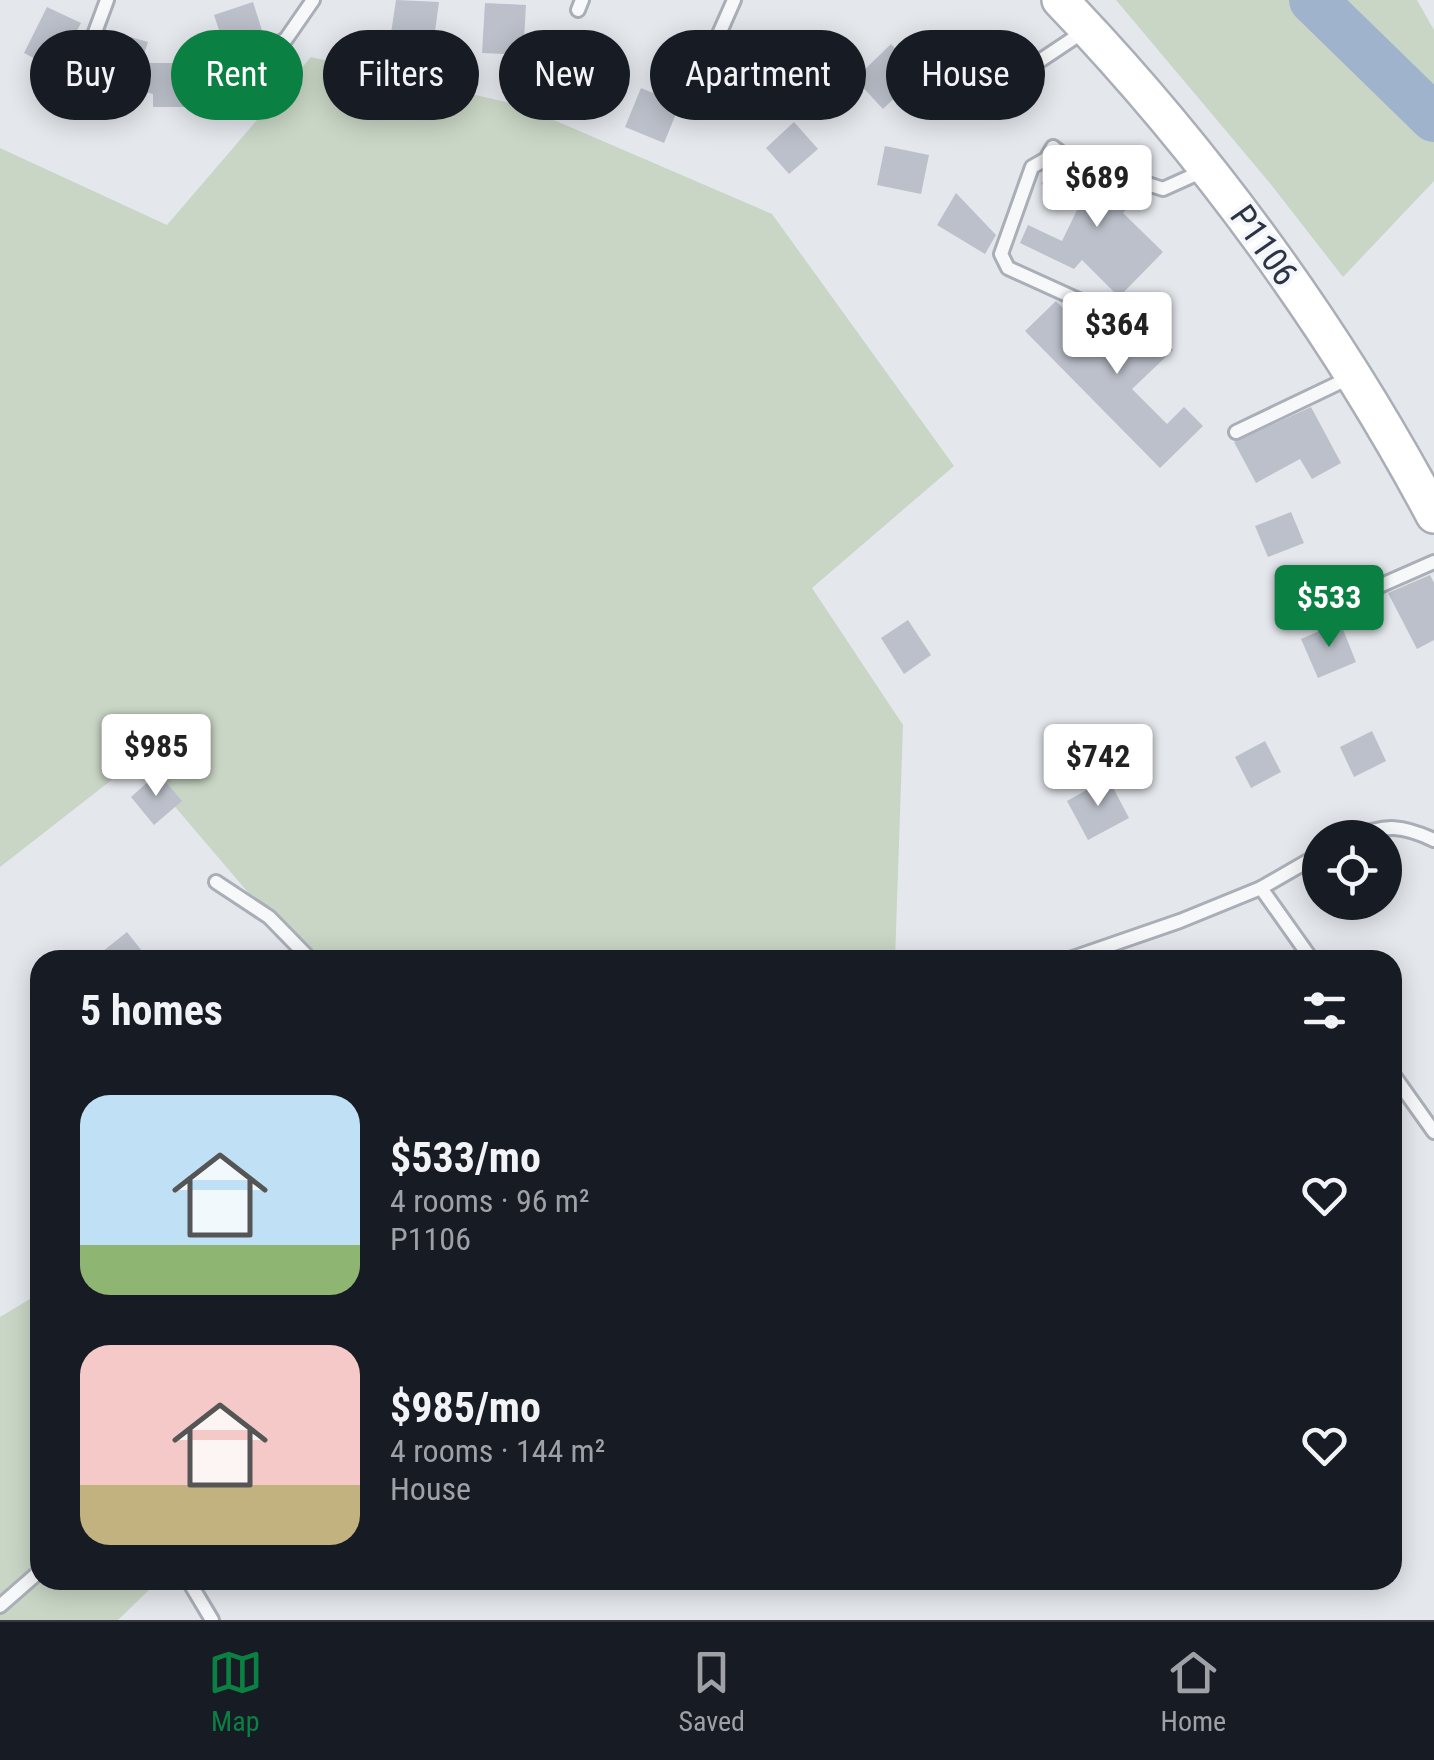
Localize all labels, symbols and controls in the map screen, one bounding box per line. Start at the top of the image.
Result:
chip: Buy [30,30,151,120]
chip: Rent [171,30,303,120]
chip: Filters [323,30,479,120]
chip: New [499,30,630,120]
chip: Apartment [650,30,866,120]
chip: House [886,30,1045,120]
pin: $689 [1038,145,1156,230]
text: $689 [1065,158,1129,196]
street label: P1106 [1221,197,1306,293]
pin: $364 [1058,292,1176,377]
text: $364 [1085,305,1149,343]
pin: $533 [1270,565,1388,650]
text: $533 [1297,578,1361,616]
pin: $985 [97,714,215,799]
pin: $742 [1039,724,1157,809]
text: $985 [124,727,188,765]
text: $742 [1066,737,1130,775]
map controls [1302,820,1402,920]
button: locate [1302,820,1402,920]
icon: filters [1297,983,1352,1038]
text: 5 homes [80,986,223,1035]
text: $533/mo [390,1133,541,1182]
icon: home [160,1135,280,1255]
icon: heart [1297,1168,1352,1223]
text: 4 rooms · 96 m² [390,1182,589,1220]
text: P1106 [390,1220,471,1258]
text: $985/mo [390,1383,541,1432]
icon: home [160,1385,280,1505]
icon: heart [1297,1418,1352,1473]
text: 4 rooms · 144 m² [390,1432,605,1470]
text: House [390,1470,471,1508]
tab: Map [208,1645,263,1738]
tab: Saved [678,1645,745,1738]
tab: Home [1161,1645,1226,1738]

